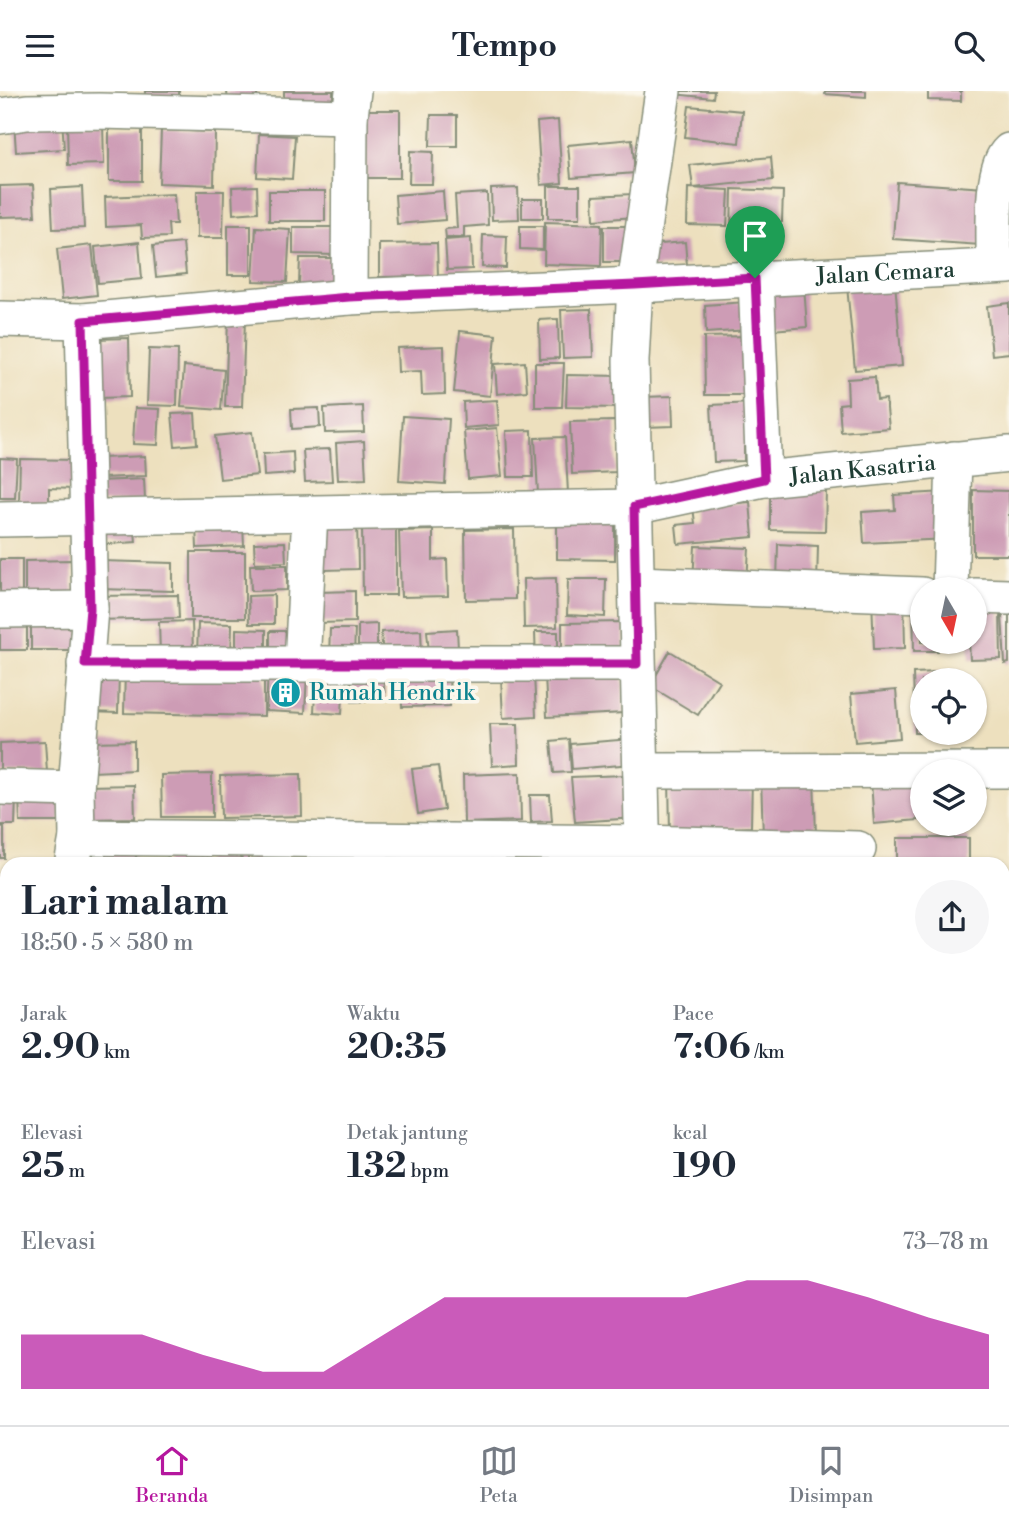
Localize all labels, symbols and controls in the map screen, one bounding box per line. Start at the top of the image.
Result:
text: Tempo [452,26,557,66]
icon: menu [21,27,59,65]
icon: search [950,27,988,65]
pin [725,206,785,278]
icon: arrive [736,217,774,255]
street label: Jalan Cemara [814,256,956,291]
street label: Jalan Kasatria [787,449,937,491]
north arrow [910,577,987,655]
map controls [910,577,987,836]
button: locate [910,668,987,745]
building icon: Rumah Hendrik [269,675,303,709]
place label: Rumah Hendrik [309,679,476,707]
button: layers [910,759,987,836]
text: Lari malam [21,879,228,926]
button: share [915,880,989,954]
text: 18:50 · 5 × 580 m [21,929,193,957]
text: Jarak [21,1002,66,1026]
text: Waktu [347,1002,400,1026]
text: Pace [673,1002,714,1026]
text: 2.90 [21,1026,100,1069]
text: 20:35 [347,1026,447,1069]
text: 7:06 [673,1026,751,1069]
text: km [100,1040,130,1064]
text: /km [751,1040,785,1064]
text: Elevasi [21,1121,83,1145]
text: Detak jantung [347,1121,468,1145]
text: kcal [673,1121,707,1145]
text: 25 [21,1145,65,1188]
text: 132 [347,1145,407,1188]
text: 190 [673,1145,737,1188]
text: m [65,1159,85,1183]
text: bpm [407,1159,449,1183]
text: Elevasi [21,1228,96,1256]
text: 73–78 m [902,1228,989,1256]
tab: Beranda [136,1442,208,1508]
tab: Peta [480,1442,518,1508]
tab: Disimpan [789,1442,873,1508]

